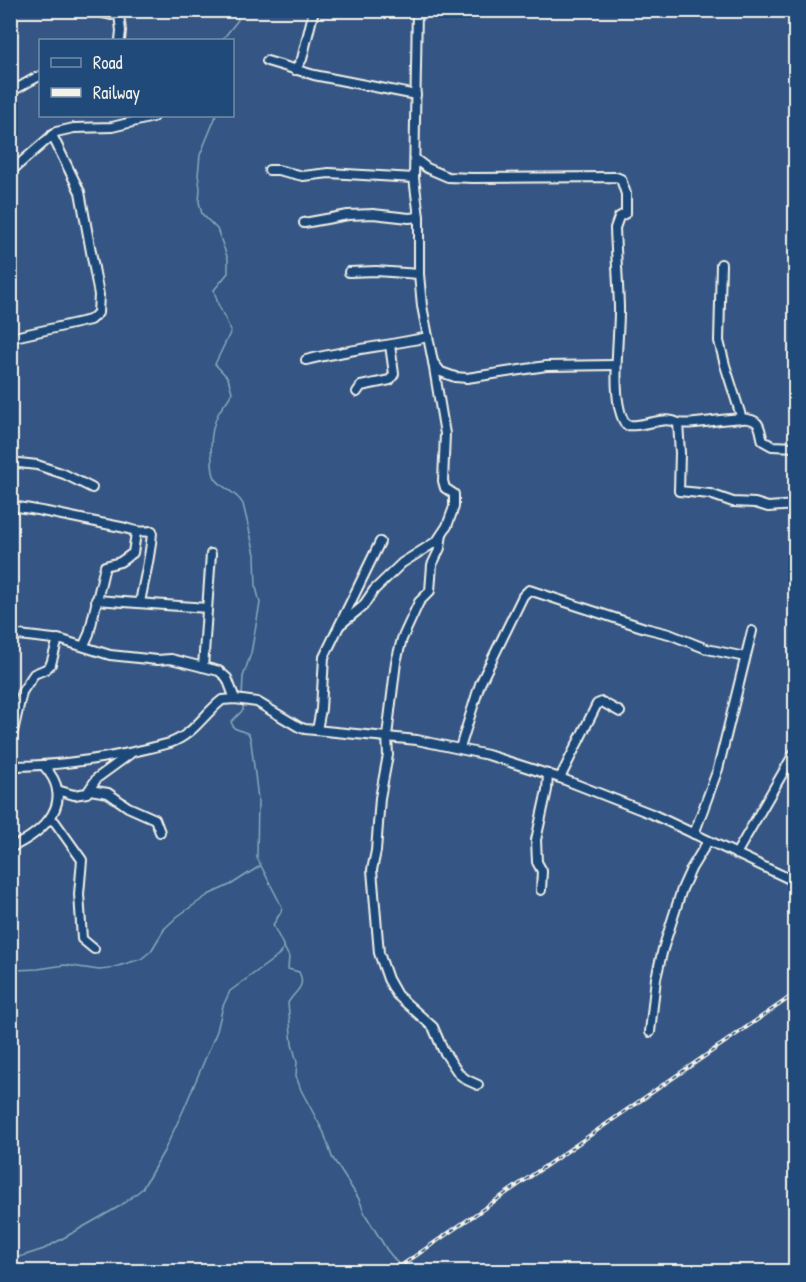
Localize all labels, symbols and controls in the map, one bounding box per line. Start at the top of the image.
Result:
legend [39,39,234,117]
text: Road [93,50,123,75]
text: Railway [93,80,140,105]

